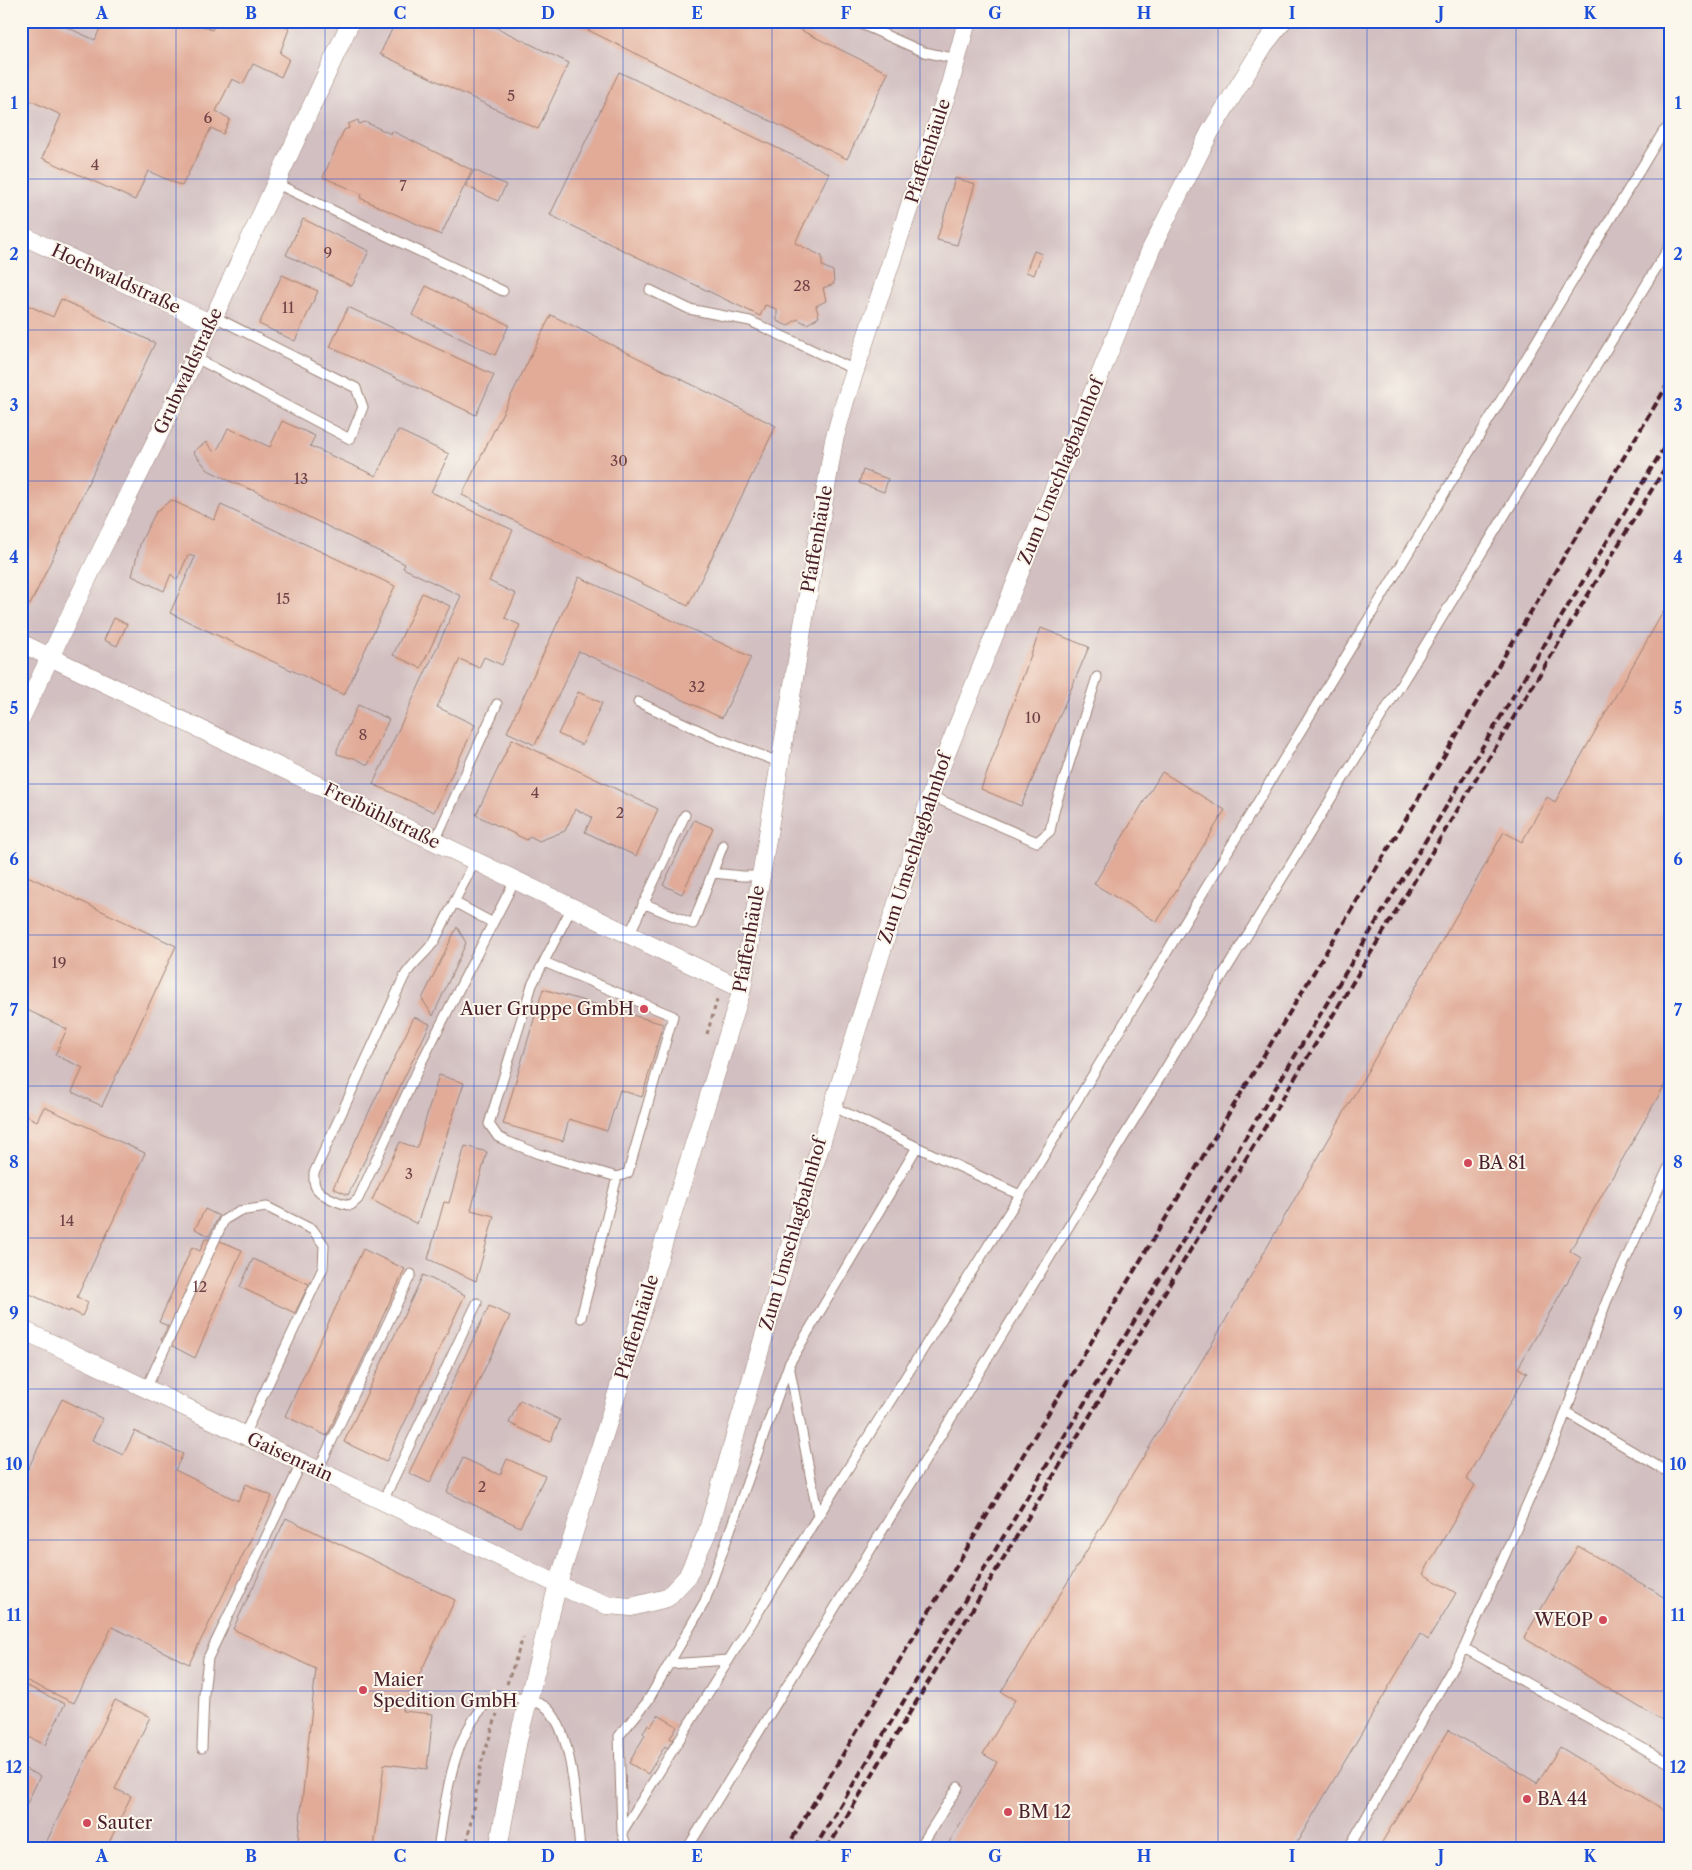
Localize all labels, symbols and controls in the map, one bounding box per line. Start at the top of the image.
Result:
text: A [95,3,109,23]
text: B [245,3,257,23]
text: C [394,3,406,23]
text: D [541,3,555,23]
text: E [691,3,703,23]
text: F [841,3,852,23]
text: G [988,3,1002,23]
text: H [1137,3,1151,23]
text: I [1289,3,1296,23]
text: J [1435,3,1444,23]
text: K [1584,3,1598,23]
house number: 5 [507,86,515,105]
text: 1 [10,93,18,113]
text: 1 [1674,93,1682,113]
street label: Pfaffenhäule [901,96,955,206]
house number: 6 [204,108,213,127]
house number: 4 [91,155,99,174]
house number: 7 [399,176,407,195]
street label: Hochwaldstraße [48,239,184,319]
house number: 9 [324,243,332,262]
text: 2 [9,244,19,264]
text: 2 [1673,244,1683,264]
house number: 28 [793,276,811,295]
house number: 11 [282,298,295,317]
street label: Grubwaldstraße [149,304,227,438]
street label: Zum Umschlagbahnhof [1013,372,1109,568]
text: 3 [9,395,19,415]
text: 3 [1673,395,1683,415]
house number: 30 [610,451,628,470]
house number: 13 [294,469,308,488]
street label: Pfaffenhäule [797,484,837,594]
text: 4 [9,547,19,567]
text: 4 [1673,547,1683,567]
house number: 15 [276,589,290,608]
house number: 32 [689,677,705,696]
text: 5 [10,698,19,718]
text: 5 [1674,698,1683,718]
house number: 10 [1025,708,1041,727]
house number: 8 [359,725,368,744]
street label: Zum Umschlagbahnhof [874,747,957,946]
street label: Freibühlstraße [320,778,444,854]
house number: 4 [531,783,539,802]
house number: 2 [616,803,624,822]
text: 6 [9,849,19,869]
text: 6 [1673,849,1683,869]
street label: Pfaffenhäule [729,884,769,994]
house number: 19 [51,953,67,972]
place label: Auer Gruppe GmbH [459,998,634,1020]
text: 7 [10,1000,19,1020]
text: 7 [1674,1000,1683,1020]
marker: Auer Gruppe GmbH [638,1003,650,1015]
street label: Zum Umschlagbahnhof [755,1133,832,1333]
text: 8 [9,1152,19,1172]
place label: BA 81 [1478,1152,1526,1174]
text: 8 [1673,1152,1683,1172]
marker: BA 81 [1462,1157,1474,1169]
house number: 3 [405,1164,413,1183]
house number: 14 [60,1211,74,1230]
street label: Pfaffenhäule [611,1272,663,1382]
house number: 12 [193,1277,207,1296]
text: 9 [9,1303,19,1323]
text: 9 [1673,1303,1683,1323]
street label: Gaisenrain [243,1428,337,1486]
text: 10 [5,1454,23,1474]
text: 10 [1669,1454,1687,1474]
house number: 2 [478,1477,486,1496]
text: 11 [7,1605,22,1625]
text: 11 [1671,1605,1686,1625]
place label: WEOP [1533,1609,1593,1631]
marker: WEOP [1597,1614,1609,1626]
place label: Maier Spedition GmbH [373,1669,517,1712]
marker: Maier Spedition GmbH [357,1684,369,1696]
text: 12 [6,1757,22,1777]
text: 12 [1670,1757,1686,1777]
place label: BA 44 [1537,1788,1587,1810]
marker: BA 44 [1521,1793,1533,1805]
place label: BM 12 [1018,1801,1071,1823]
marker: BM 12 [1002,1806,1014,1818]
place label: Sauter [97,1812,153,1834]
marker: Sauter [81,1817,93,1829]
text: A [95,1846,109,1866]
text: B [245,1846,257,1866]
text: C [394,1846,406,1866]
text: D [541,1846,555,1866]
text: E [691,1846,703,1866]
text: F [841,1846,852,1866]
text: G [988,1846,1002,1866]
text: H [1137,1846,1151,1866]
text: I [1289,1846,1296,1866]
text: J [1435,1846,1444,1866]
text: K [1584,1846,1598,1866]

